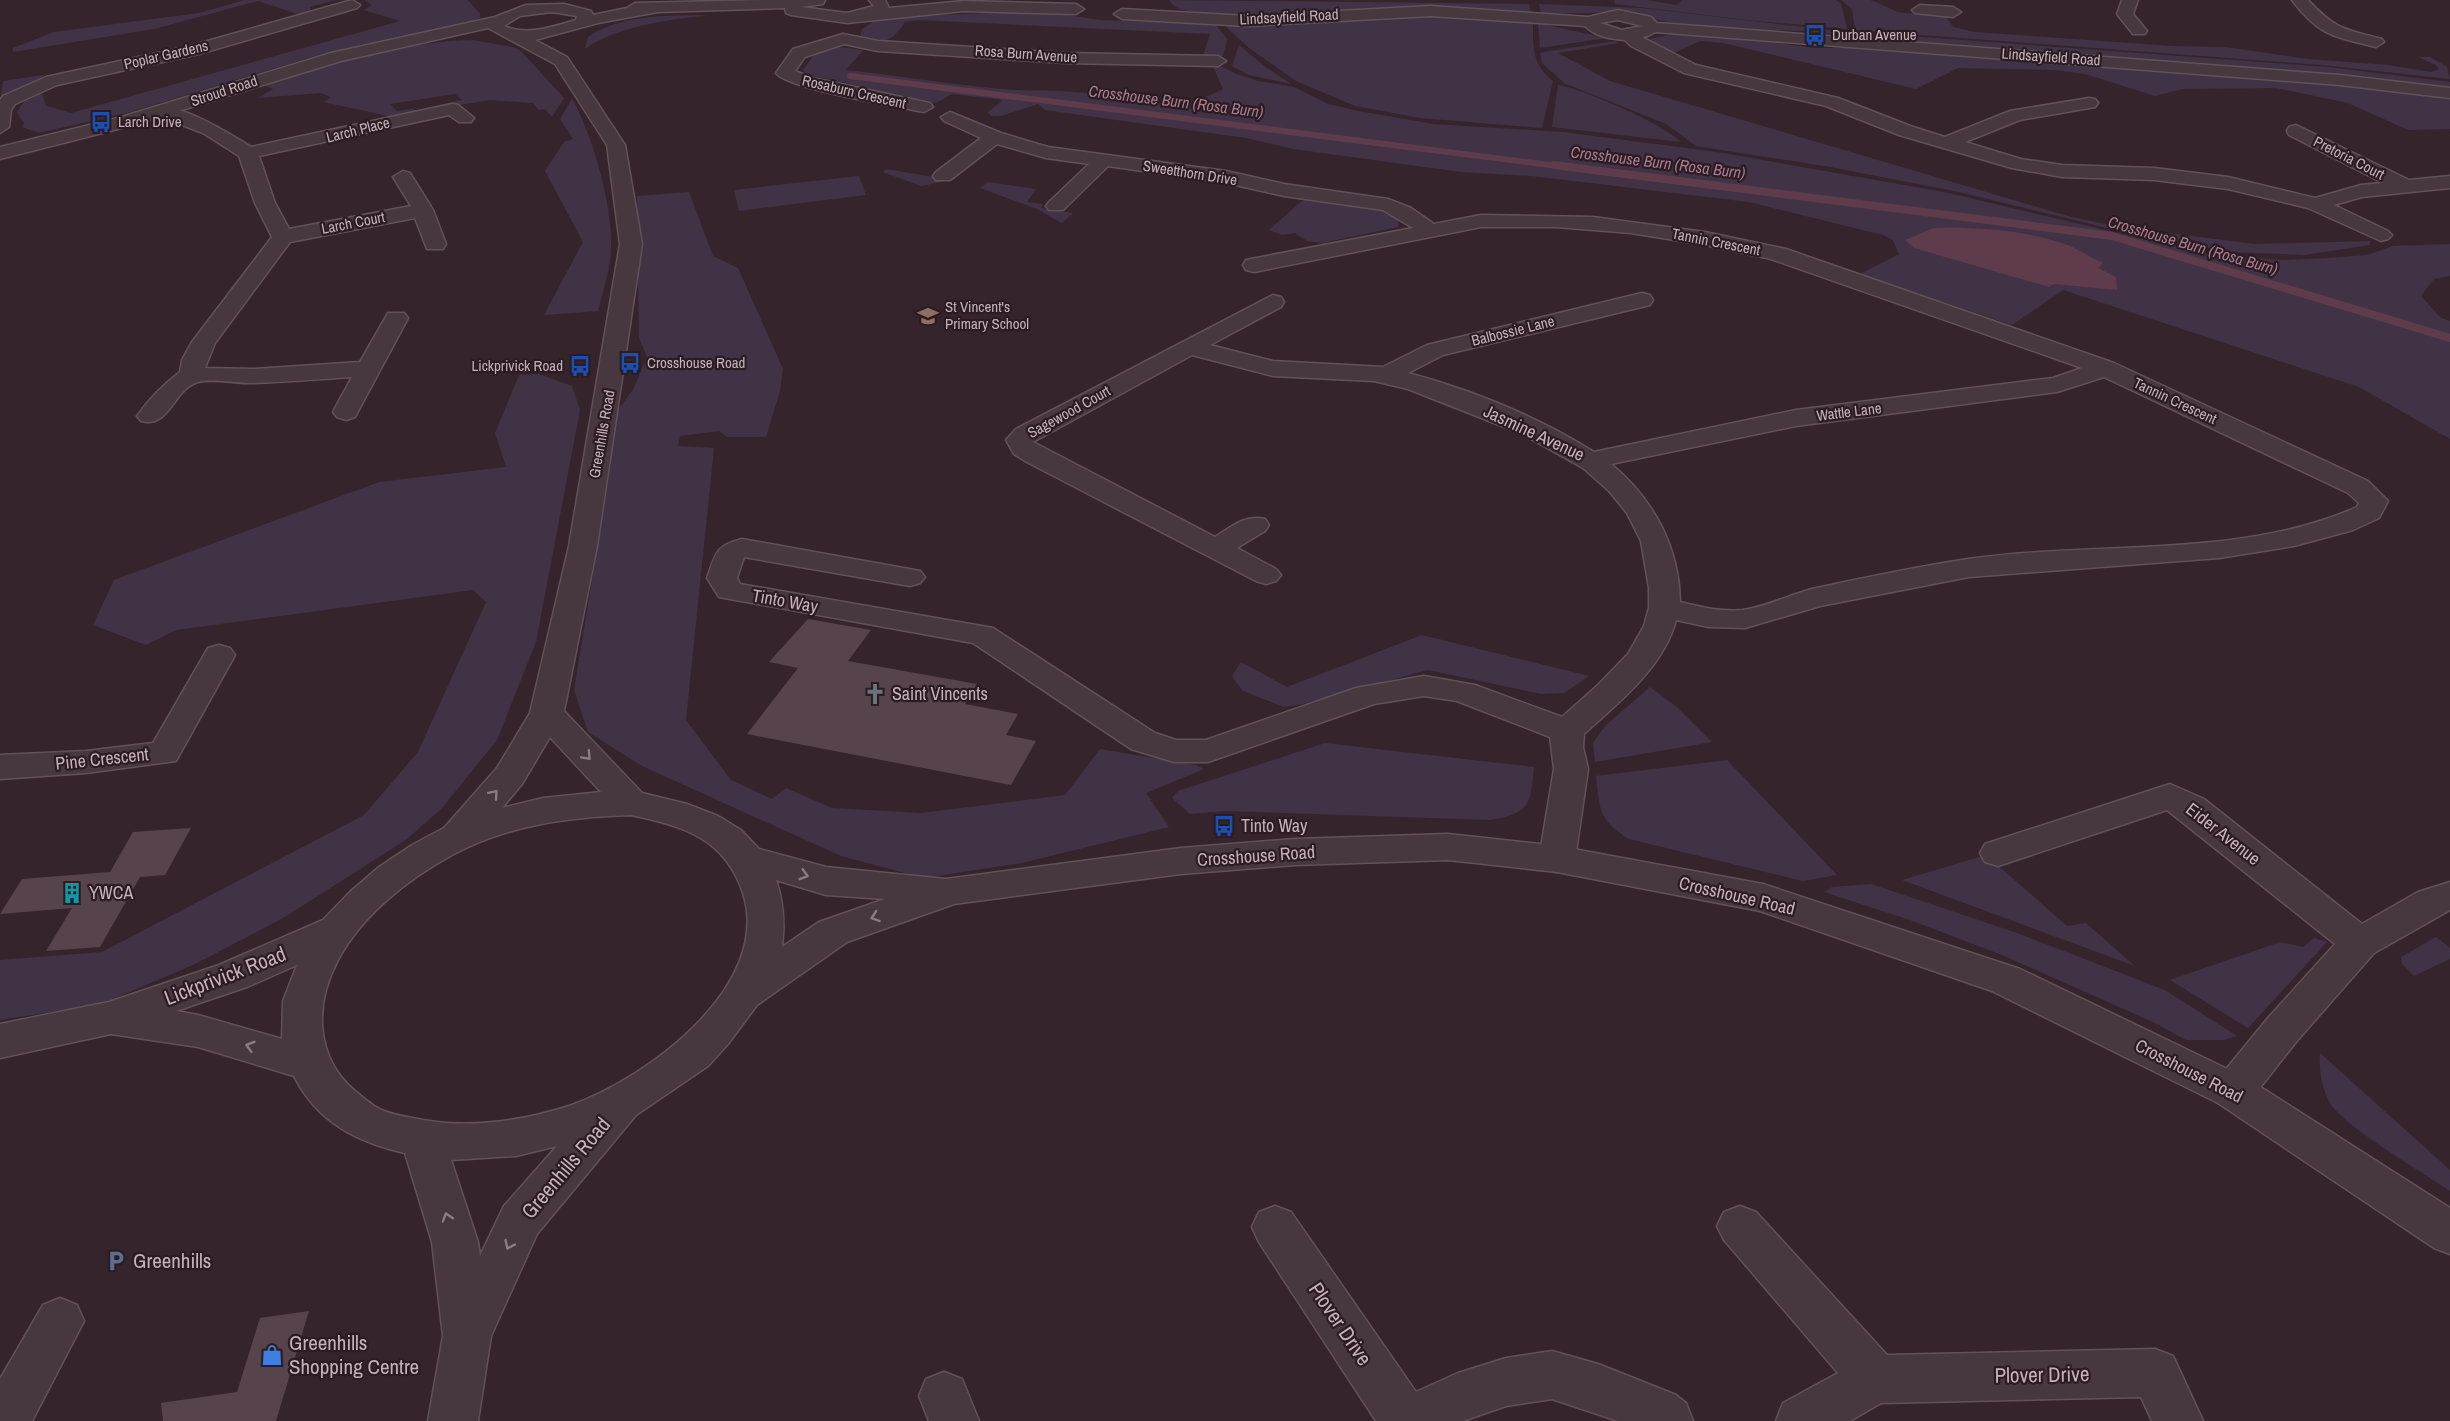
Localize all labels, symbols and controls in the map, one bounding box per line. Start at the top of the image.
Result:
street label: Lindsayfield Road [1239,3,1339,30]
bus stop icon: Durban Avenue [1803,23,1827,47]
place label: Durban Avenue [1832,24,1917,45]
street label: Poplar Gardens [122,35,210,74]
street label: Rosa Burn Avenue [974,39,1078,68]
street label: Lindsayfield Road [2001,43,2101,70]
street label: Rosaburn Crescent [800,69,909,114]
street label: Stroud Road [188,70,260,111]
water label: Crosshouse Burn (Rosa Burn) [1087,79,1265,123]
bus stop icon: Larch Drive [89,110,113,134]
place label: Larch Drive [118,111,182,132]
street label: Larch Place [324,111,392,148]
street label: Pretoria Court [2310,131,2389,185]
water label: Crosshouse Burn (Rosa Burn) [1569,140,1747,184]
street label: Sweetthorn Drive [1142,155,1239,190]
street label: Larch Court [319,206,387,239]
water label: Crosshouse Burn (Rosa Burn) [2106,210,2280,280]
street label: Tannin Crescent [1670,223,1763,260]
place label: St Vincent's Primary School [945,296,1029,334]
school or university icon: St Vincent's Primary School [916,304,940,328]
street label: Balbossie Lane [1469,310,1557,351]
bus stop icon: Crosshouse Road [618,351,642,375]
place label: Crosshouse Road [647,352,745,373]
bus stop icon: Lickprivick Road [568,354,592,378]
place label: Lickprivick Road [471,355,563,376]
street label: Tannin Crescent [2130,372,2221,429]
street label: Sagewood Court [1024,380,1114,443]
street label: Greenhills Road [583,388,620,480]
street label: Wattle Lane [1815,397,1883,426]
street label: Jasmine Avenue [1480,398,1589,467]
street label: Tinto Way [750,582,821,619]
place label: Saint Vincents [892,681,988,706]
church icon: Saint Vincents [863,682,887,706]
street label: Pine Crescent [54,741,150,776]
one-way arrow [580,748,591,759]
one-way arrow [487,790,498,801]
street label: Eider Avenue [2181,797,2266,871]
place label: Tinto Way [1241,813,1308,838]
bus stop icon: Tinto Way [1212,814,1236,838]
street label: Crosshouse Road [1196,839,1316,872]
one-way arrow [798,868,809,880]
street label: Crosshouse Road [1677,870,1797,921]
place label: YWCA [89,880,133,905]
building icon: YWCA [60,881,84,905]
one-way arrow [871,910,881,922]
street label: Lickprivick Road [160,939,290,1012]
street label: Crosshouse Road [2131,1033,2248,1109]
one-way arrow [245,1041,256,1053]
street label: Greenhills Road [515,1111,617,1225]
one-way arrow [442,1212,454,1223]
one-way arrow [505,1238,517,1249]
place label: Greenhills [133,1246,211,1275]
parking icon: Greenhills [104,1249,128,1273]
street label: Plover Drive [1302,1276,1379,1371]
place label: Greenhills Shopping Centre [289,1328,419,1381]
shop icon: Greenhills Shopping Centre [260,1343,284,1367]
street label: Plover Drive [1994,1359,2090,1390]

